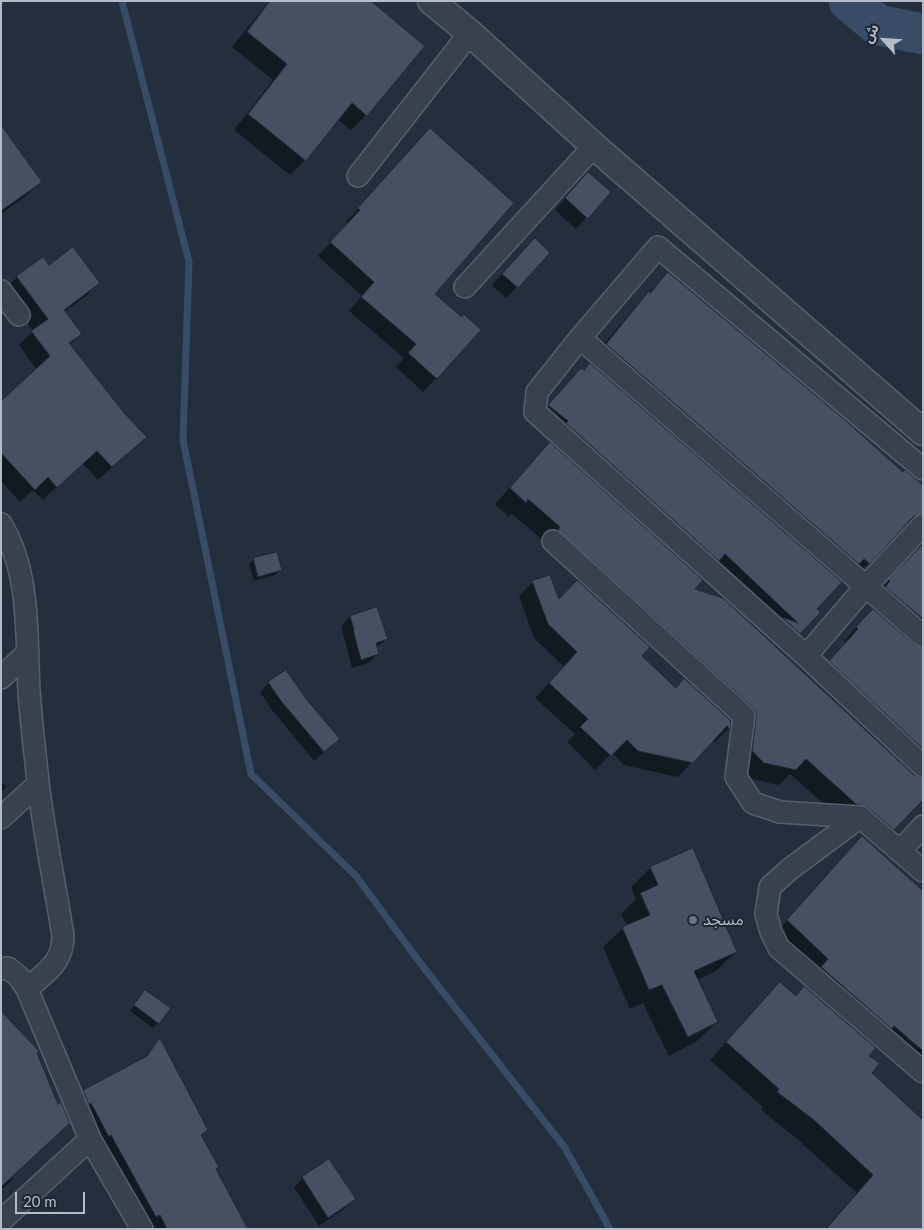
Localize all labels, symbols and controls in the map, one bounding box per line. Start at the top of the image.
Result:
north arrow [859,15,909,65]
text: ش [858,21,882,46]
place label: مسجد [703,910,744,930]
marker: مسجد [687,914,699,926]
scale bar [18,1182,88,1214]
text: 20 m [23,1192,57,1210]

